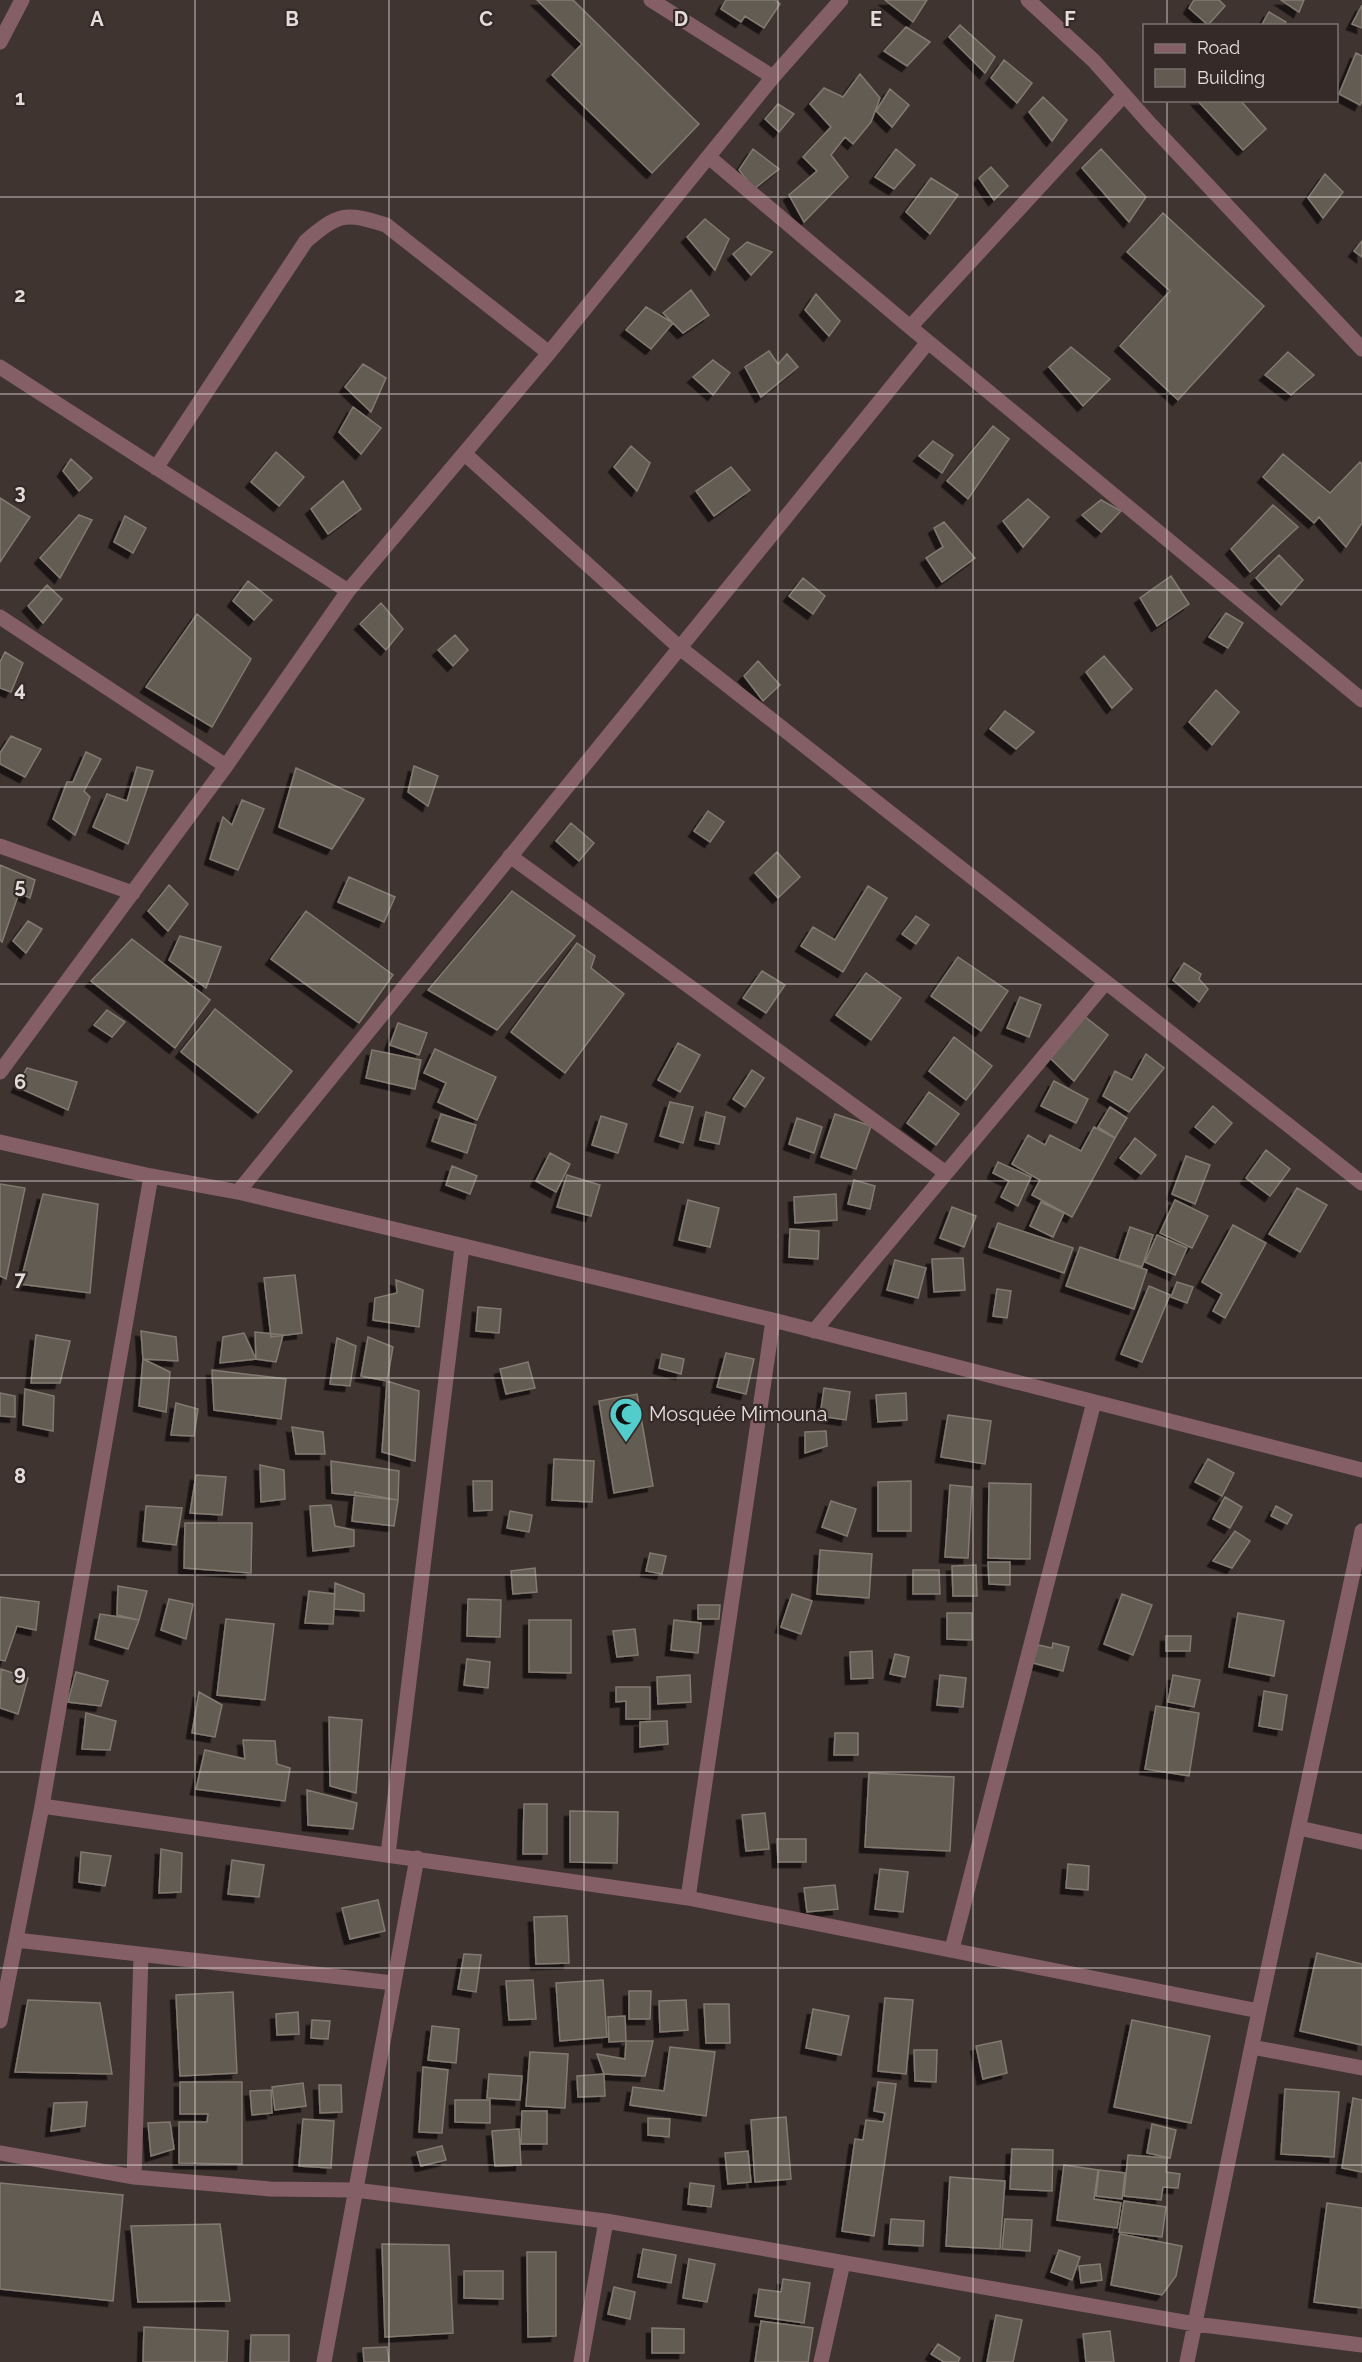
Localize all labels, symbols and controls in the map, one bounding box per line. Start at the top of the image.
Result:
text: A [90,7,104,31]
text: B [285,7,299,31]
text: C [479,7,493,31]
text: D [674,7,688,31]
text: E [870,7,882,31]
text: F [1064,7,1076,31]
legend [1143,24,1338,102]
text: Road [1197,37,1240,58]
text: Building [1197,67,1265,88]
text: 1 [15,86,25,110]
text: 2 [14,283,26,307]
text: 3 [14,480,26,504]
text: 4 [14,677,26,701]
text: 5 [14,874,26,898]
text: 6 [14,1070,26,1094]
text: 7 [14,1267,26,1291]
mosque icon: Mosquée Mimouna [608,1396,644,1443]
place label: Mosquée Mimouna [649,1402,827,1426]
text: 8 [14,1464,26,1488]
text: 9 [14,1661,26,1685]

